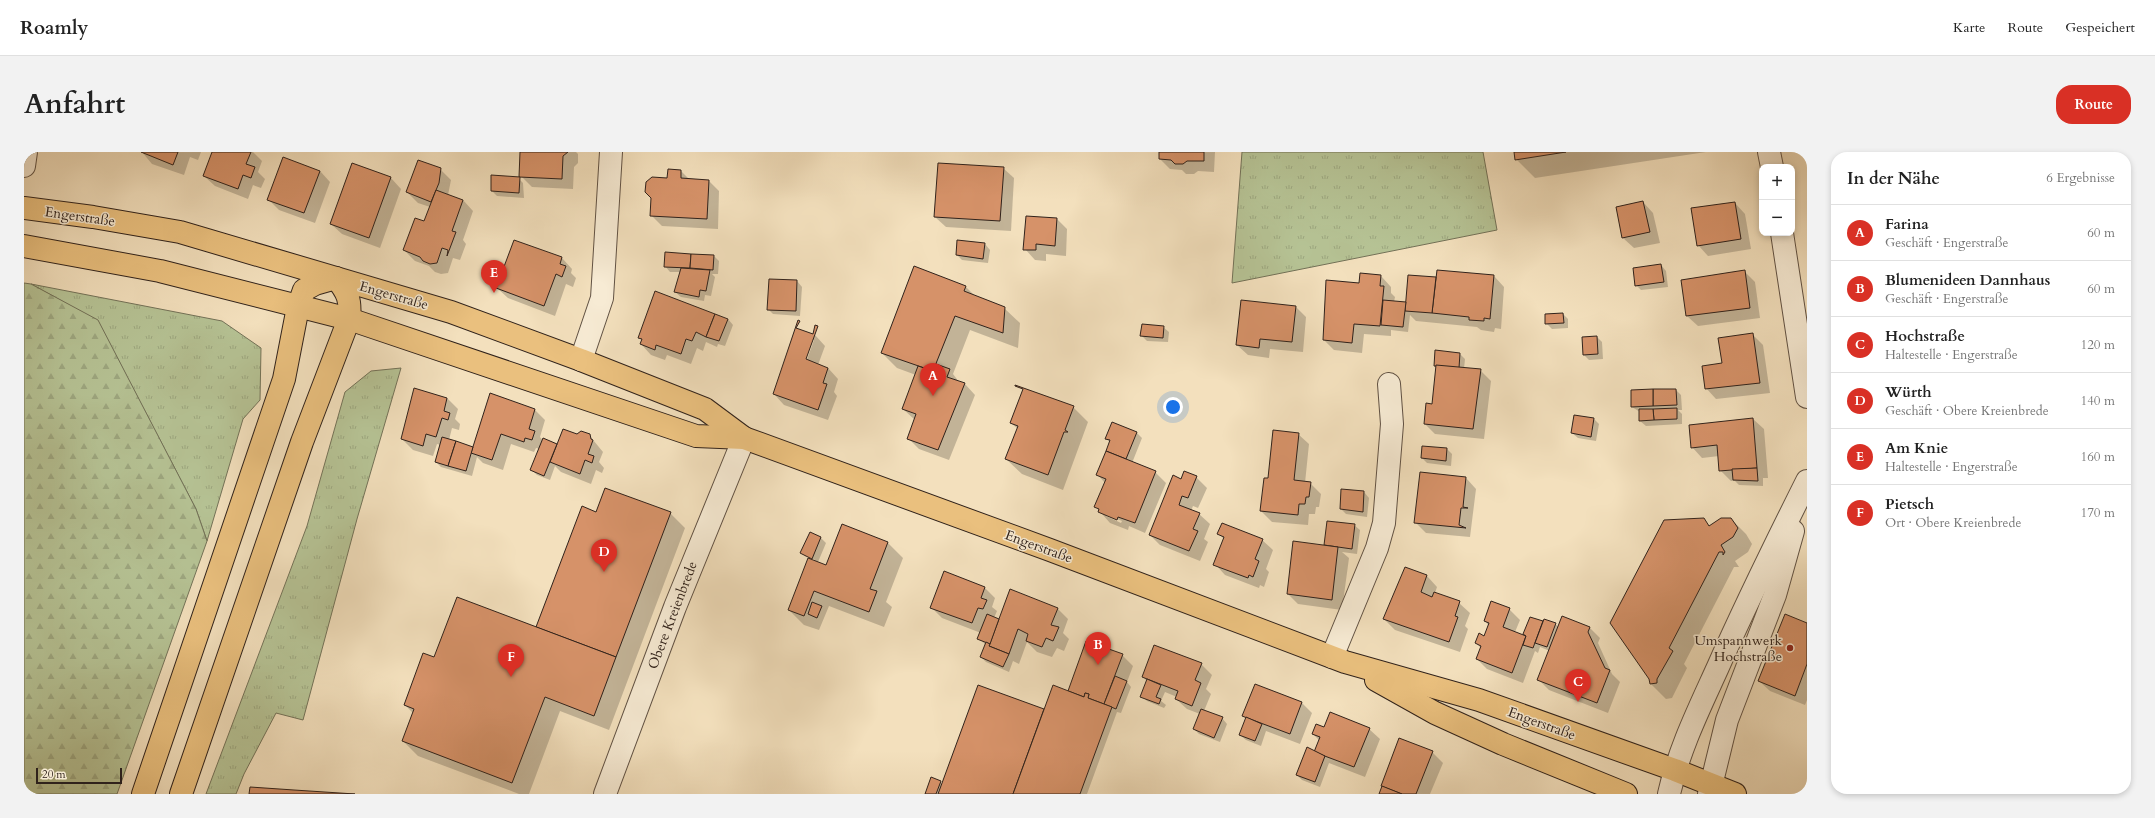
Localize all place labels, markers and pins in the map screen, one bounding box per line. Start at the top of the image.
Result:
pin: E [481,260,507,293]
pin: A [920,363,946,396]
pin: D [591,539,617,572]
place label: Umspannwerk Hochstraße [1694,631,1782,666]
pin: B [1085,632,1111,665]
marker: Umspannwerk Hochstraße [1785,643,1795,653]
pin: F [498,644,524,677]
pin: C [1565,669,1591,702]

